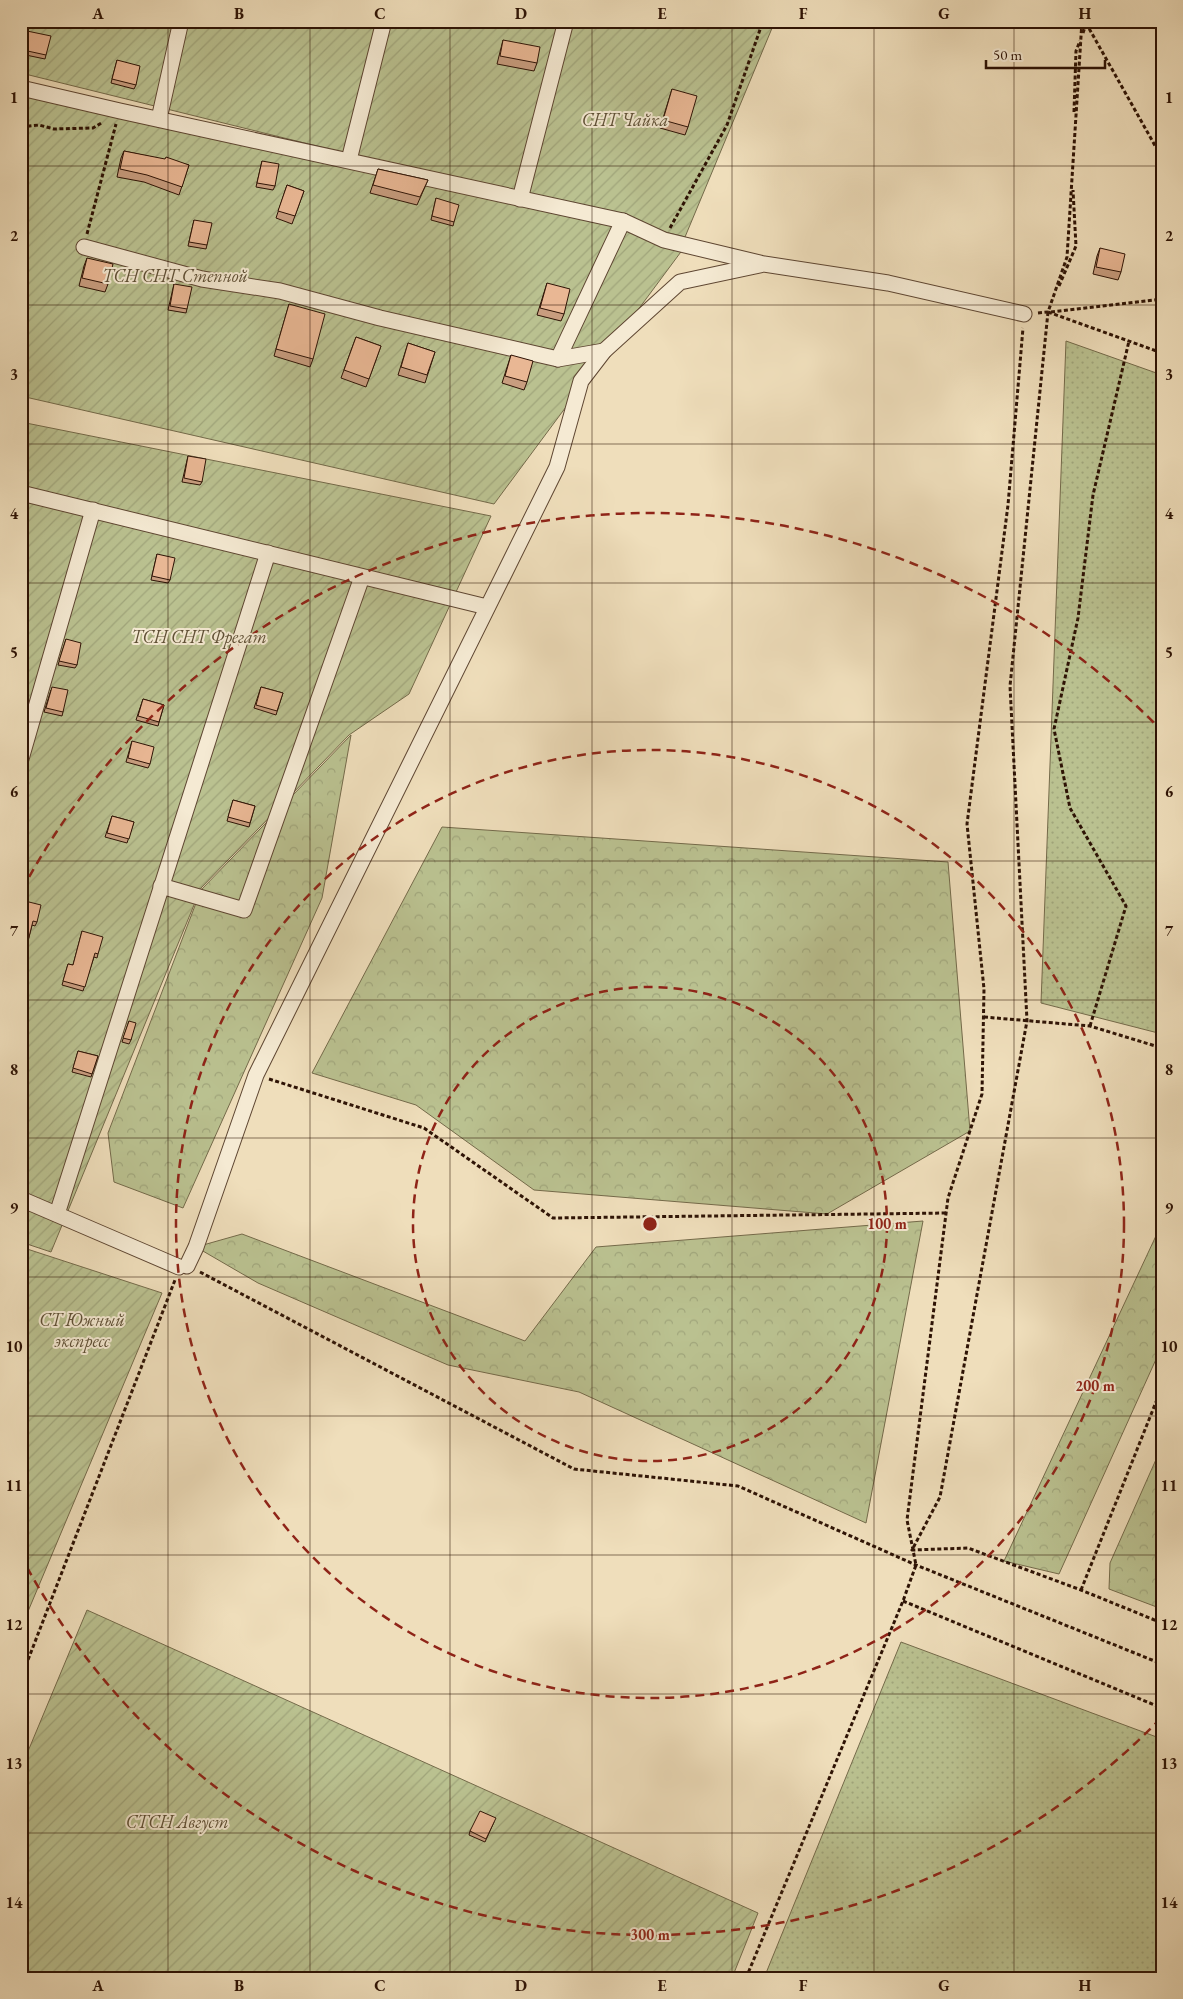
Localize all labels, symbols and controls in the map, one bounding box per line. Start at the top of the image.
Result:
text: A [91,3,104,24]
text: B [234,3,244,24]
text: C [374,3,386,24]
text: D [515,3,527,24]
text: E [657,3,667,24]
text: F [799,3,808,24]
text: G [938,3,950,24]
text: H [1079,3,1092,24]
scale bar [986,38,1104,70]
text: 50 m [993,45,1022,64]
text: 1 [10,87,18,108]
text: 1 [1165,87,1173,108]
park label: СНТ Чайка [582,108,668,131]
text: 2 [10,225,19,246]
text: 2 [1165,225,1174,246]
park label: ТСН СНТ Степной [102,264,248,287]
text: 3 [10,364,18,385]
text: 3 [1165,364,1173,385]
text: 4 [10,503,19,524]
text: 4 [1165,503,1174,524]
park label: ТСН СНТ Фрегат [131,625,267,649]
text: 5 [10,642,18,663]
text: 5 [1165,642,1173,663]
text: 6 [10,781,19,802]
text: 6 [1165,781,1174,802]
text: 7 [10,920,19,941]
text: 7 [1165,920,1174,941]
text: 8 [10,1059,18,1080]
text: 8 [1165,1059,1173,1080]
text: 9 [10,1197,19,1218]
text: 9 [1165,1197,1174,1218]
text: 100 m [867,1214,907,1233]
centre of rings [641,1215,659,1233]
park label: СТ Южный экспресс [39,1308,125,1353]
text: 10 [6,1336,23,1357]
text: 10 [1161,1336,1178,1357]
text: 200 m [1075,1376,1115,1395]
text: 11 [6,1475,22,1496]
text: 11 [1161,1475,1177,1496]
text: 12 [6,1614,23,1635]
text: 12 [1161,1614,1178,1635]
text: 13 [6,1753,22,1774]
text: 13 [1161,1753,1177,1774]
park label: СТСН Август [126,1810,228,1834]
text: 14 [6,1892,23,1913]
text: 14 [1161,1892,1178,1913]
text: 300 m [630,1925,670,1944]
text: A [91,1975,104,1996]
text: B [234,1975,244,1996]
text: C [374,1975,386,1996]
text: D [515,1975,527,1996]
text: E [657,1975,667,1996]
text: F [799,1975,808,1996]
text: G [938,1975,950,1996]
text: H [1079,1975,1092,1996]

